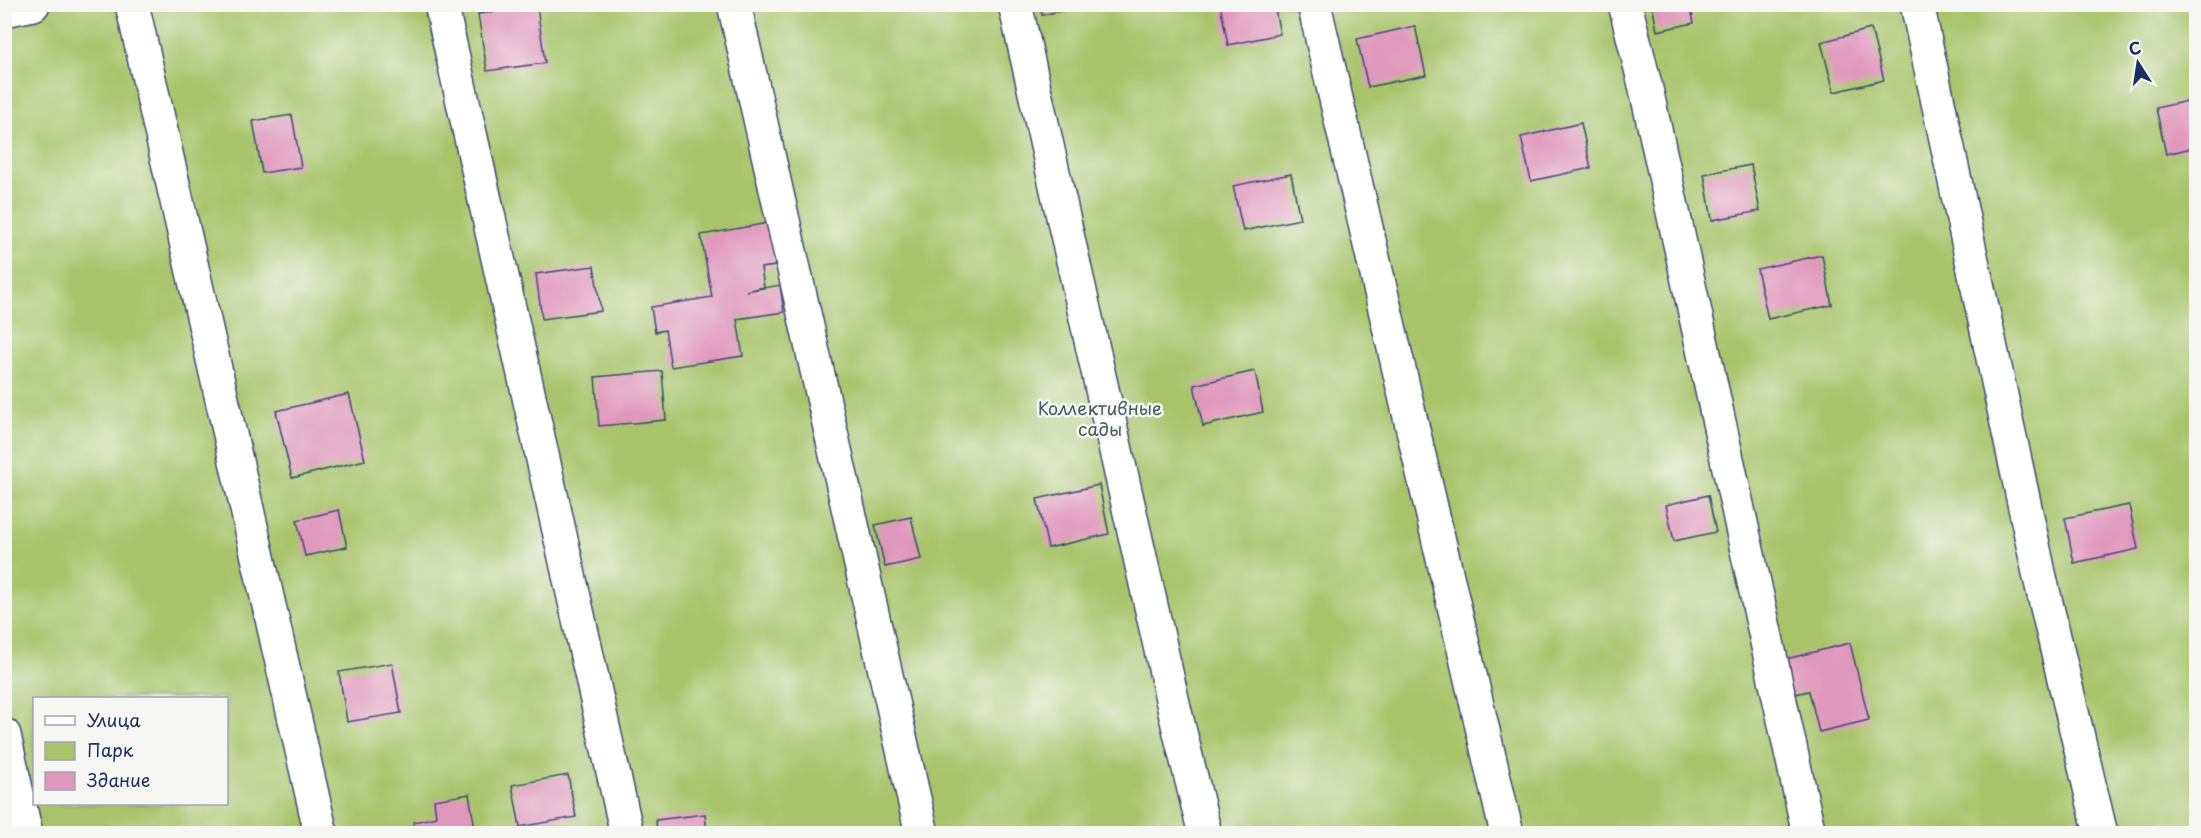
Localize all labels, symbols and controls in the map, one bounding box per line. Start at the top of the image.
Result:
north arrow [2108,33,2168,93]
text: С [2126,34,2143,60]
park label: Коллективные сады [1038,394,1162,442]
legend [33,697,228,805]
text: Улица [87,706,141,733]
text: Парк [87,736,134,763]
text: Здание [87,766,150,793]

